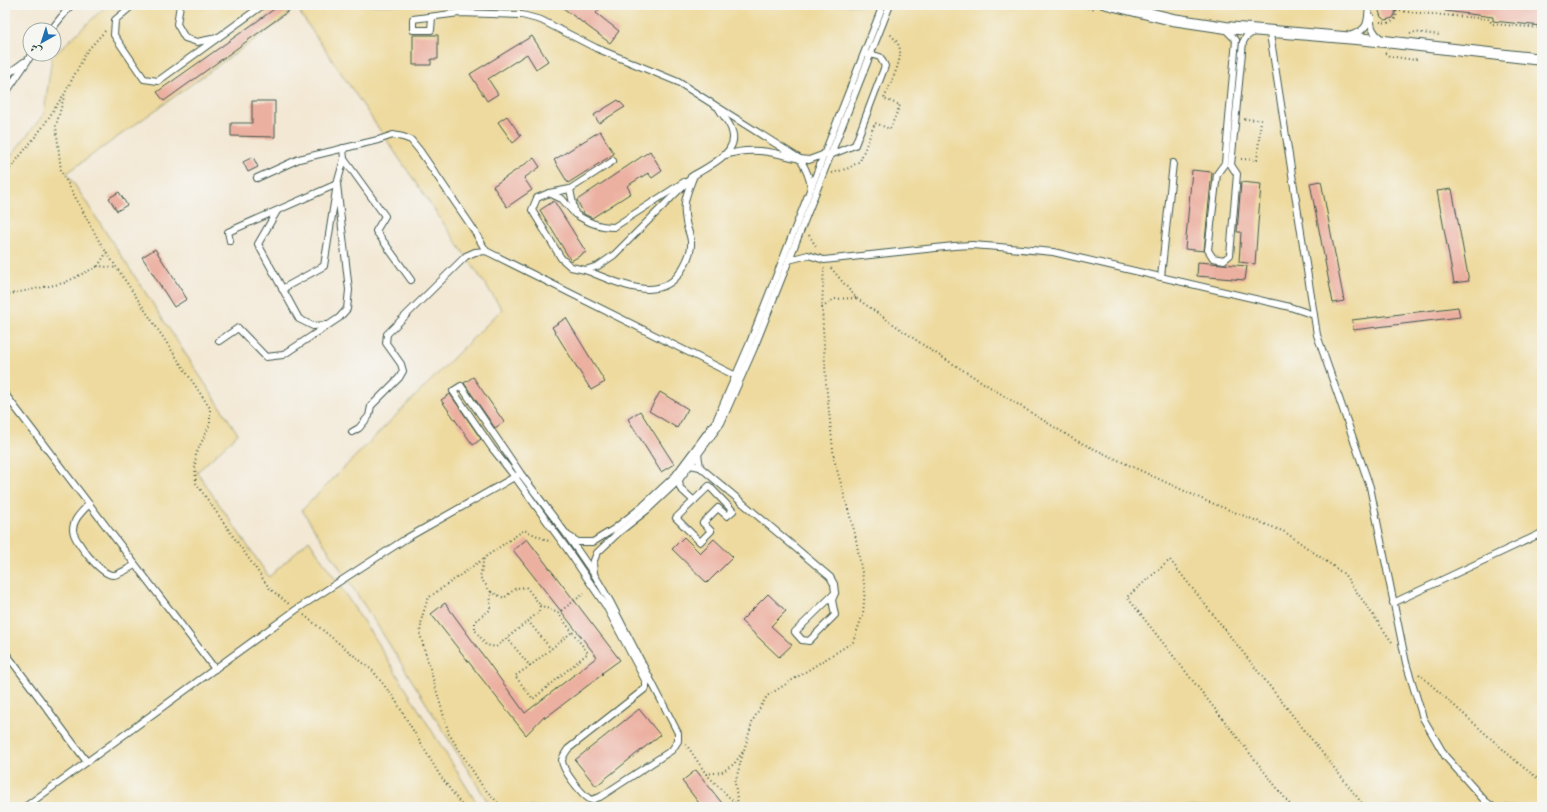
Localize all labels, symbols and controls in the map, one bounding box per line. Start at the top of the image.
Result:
north arrow [22,22,62,62]
text: ش [27,39,46,59]

